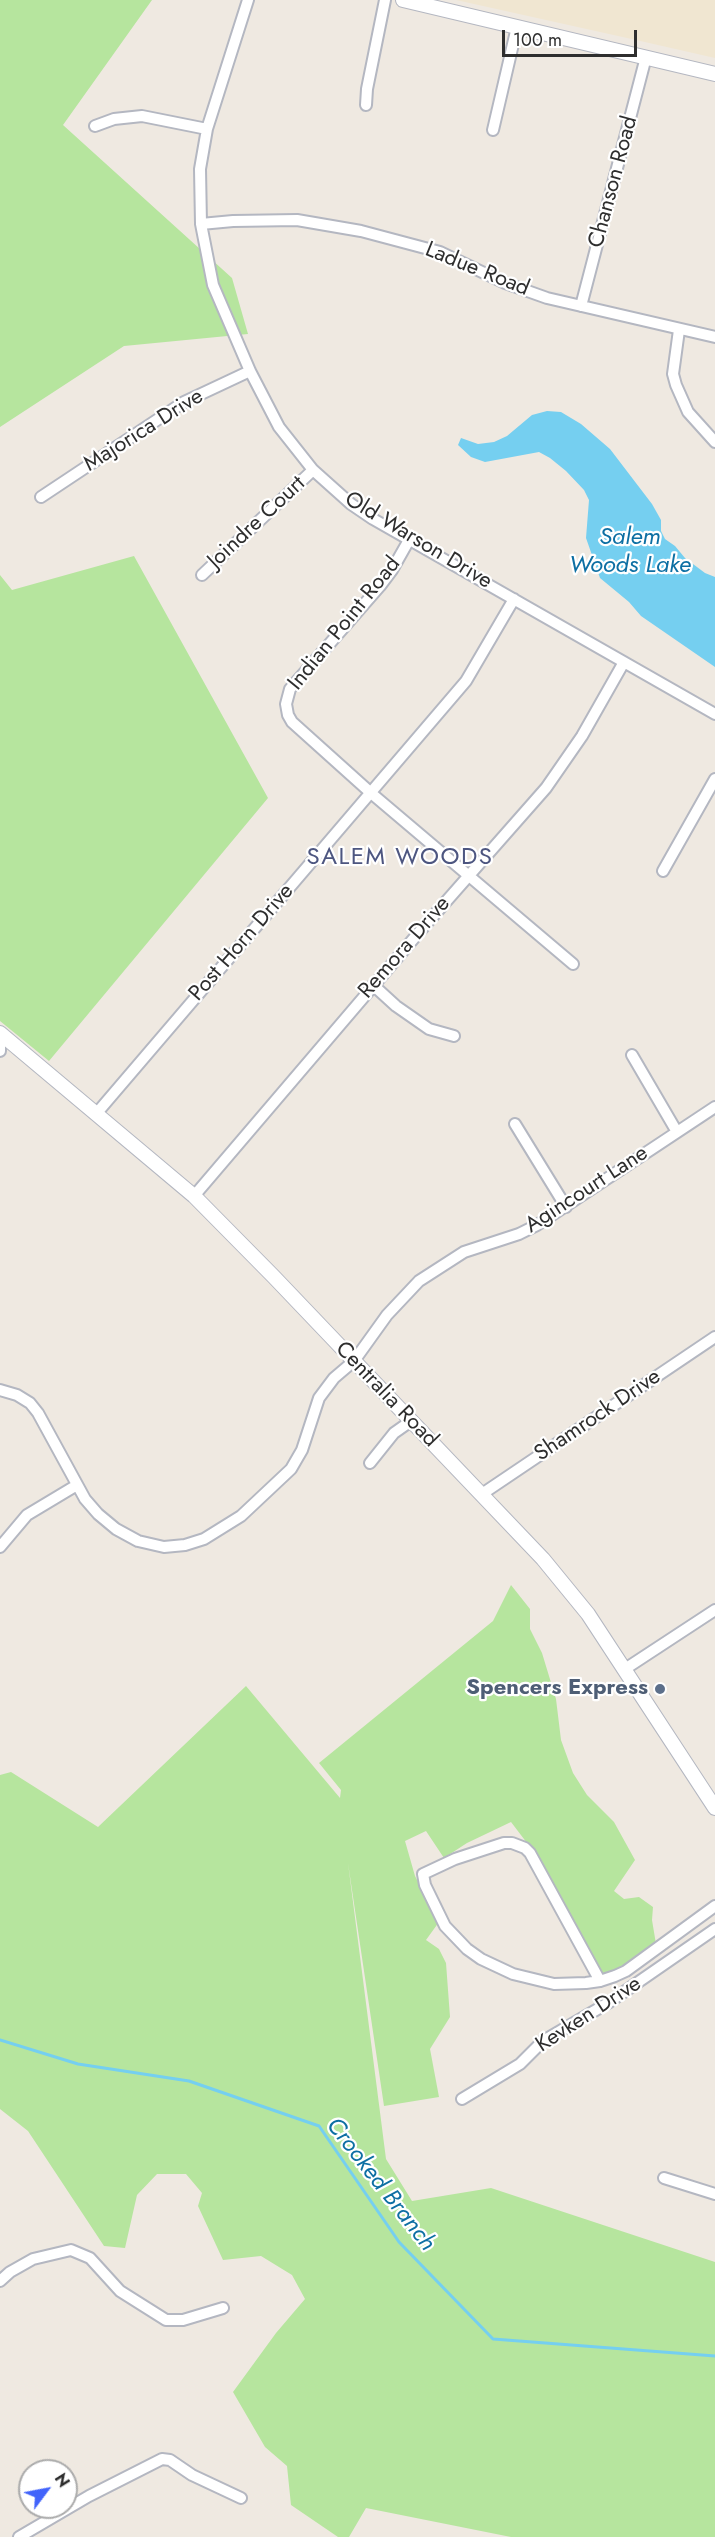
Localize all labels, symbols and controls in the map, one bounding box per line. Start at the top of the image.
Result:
scale bar [505,18,640,56]
text: 100 m [513,27,562,53]
street label: Chanson Road [584,113,644,251]
street label: Ladue Road [421,237,533,303]
street label: Majorica Drive [79,384,209,478]
street label: Joindre Court [203,471,311,575]
street label: Old Warson Drive [340,487,496,595]
water label: Salem Woods Lake [569,524,691,580]
street label: Indian Point Road [283,552,407,696]
district label: SALEM WOODS [307,844,493,872]
street label: Post Horn Drive [184,879,300,1007]
street label: Remora Drive [354,892,456,1004]
street label: Agincourt Lane [521,1140,653,1240]
street label: Centralia Road [329,1337,443,1453]
street label: Shamrock Drive [530,1364,666,1468]
place label: Spencers Express [466,1676,648,1702]
marker: Spencers Express [653,1682,667,1696]
street label: Kevken Drive [531,1971,647,2059]
water label: Crooked Branch [319,2113,441,2257]
north arrow [18,2459,78,2519]
text: N [49,2469,75,2492]

